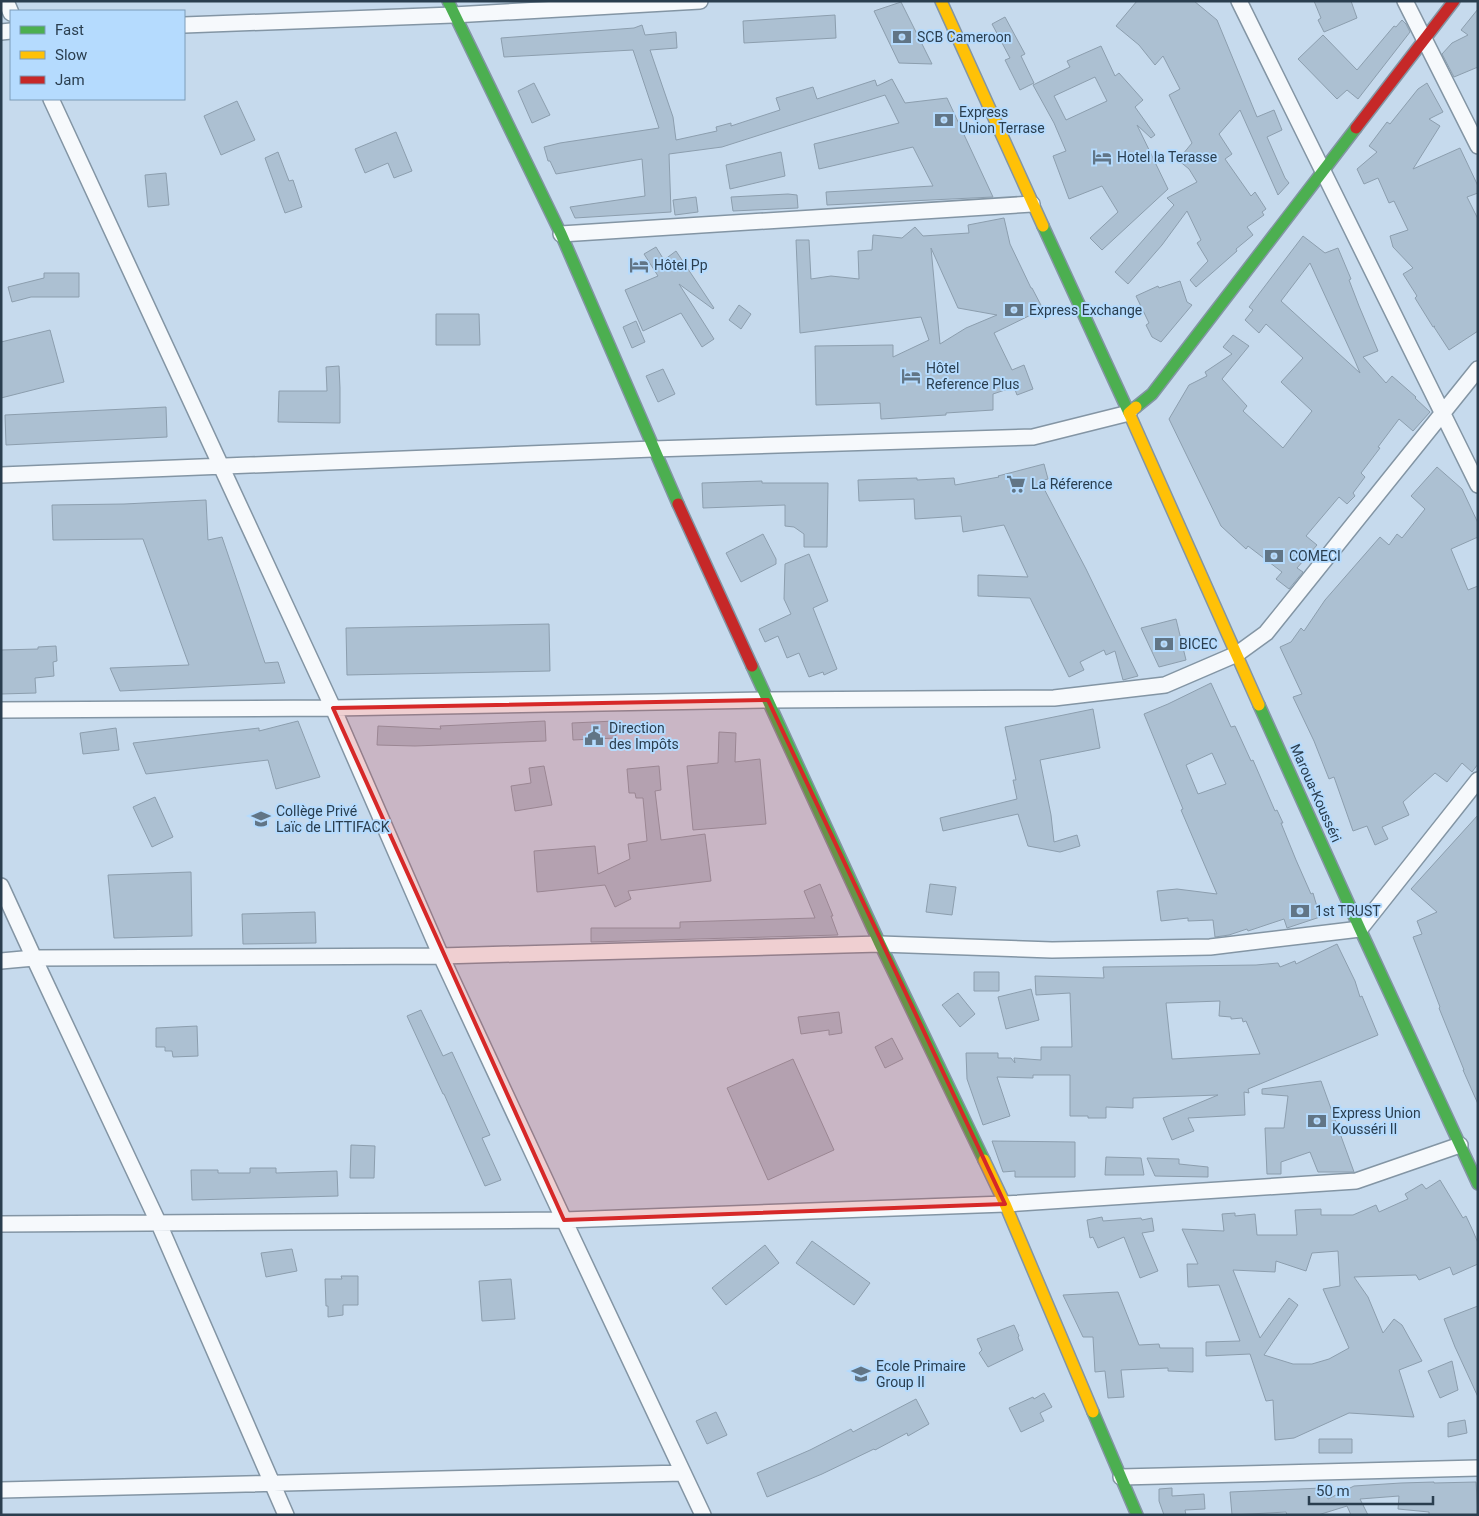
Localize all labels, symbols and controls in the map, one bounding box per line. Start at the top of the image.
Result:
legend [10,10,185,100]
text: Fast [55,21,84,39]
bank icon: SCB Cameroon [891,26,913,48]
place label: SCB Cameroon [917,29,1011,45]
text: Slow [55,46,87,64]
text: Jam [55,71,85,89]
place label: Express Union Terrase [959,104,1045,136]
bank icon: Express Union Terrase [933,109,955,131]
hotel icon: Hotel la Terasse [1091,146,1113,168]
place label: Hotel la Terasse [1117,149,1217,165]
hotel icon: Hôtel Pp [628,254,650,276]
place label: Hôtel Pp [654,257,708,273]
bank icon: Express Exchange [1003,299,1025,321]
place label: Express Exchange [1029,302,1142,318]
place label: Hôtel Reference Plus [926,360,1019,392]
hotel icon: Hôtel Reference Plus [900,365,922,387]
supermarket icon: La Réference [1005,473,1027,495]
place label: La Réference [1031,476,1112,492]
bank icon: COMECI [1263,545,1285,567]
place label: COMECI [1289,548,1341,564]
bank icon: BICEC [1153,633,1175,655]
place label: BICEC [1179,636,1218,652]
place label: Direction des Impôts [609,720,679,752]
public building icon: Direction des Impôts [583,725,605,747]
street label: Maroua-Kousséri [1287,741,1345,845]
place label: Collège Privé Laïc de LITTIFACK [276,803,390,835]
school or university icon: Collège Privé Laïc de LITTIFACK [250,808,272,830]
bank icon: 1st TRUST [1289,900,1311,922]
place label: 1st TRUST [1315,903,1381,919]
place label: Express Union Kousséri II [1332,1105,1421,1137]
bank icon: Express Union Kousséri II [1306,1110,1328,1132]
place label: Ecole Primaire Group II [876,1358,966,1390]
school or university icon: Ecole Primaire Group II [850,1363,872,1385]
scale bar [1309,1474,1433,1506]
text: 50 m [1316,1482,1350,1500]

